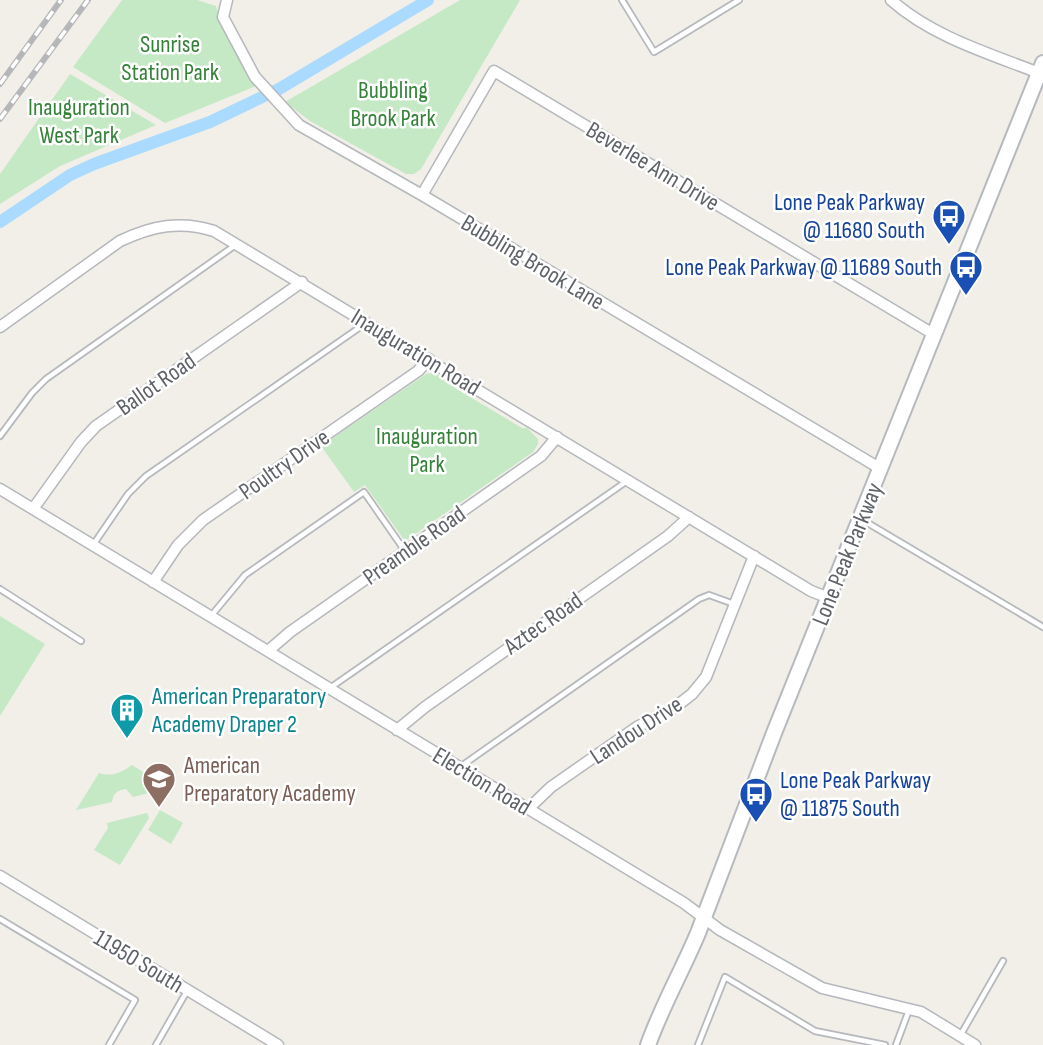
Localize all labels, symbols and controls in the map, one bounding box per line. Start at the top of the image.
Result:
park label: Sunrise Station Park [121,30,219,87]
park label: Bubbling Brook Park [350,76,436,133]
park label: Inauguration West Park [28,93,130,150]
street label: Beverlee Ann Drive [581,115,725,218]
place label: Lone Peak Parkway @ 11680 South [774,188,925,245]
bus stop icon: Lone Peak Parkway @ 11680 South [930,197,968,246]
street label: Bubbling Brook Lane [456,208,610,317]
bus stop icon: Lone Peak Parkway @ 11689 South [947,248,985,297]
place label: Lone Peak Parkway @ 11689 South [665,253,942,282]
street label: Inauguration Road [346,303,486,402]
street label: Ballot Road [111,347,201,422]
park label: Inauguration Park [376,422,478,479]
street label: Poultry Drive [233,423,335,506]
street label: Lone Peak Parkway [806,479,889,630]
street label: Preamble Road [357,499,471,591]
street label: Aztec Road [498,586,588,661]
place label: American Preparatory Academy Draper 2 [151,682,326,739]
street label: Landou Drive [585,690,688,771]
building icon: American Preparatory Academy Draper 2 [108,691,146,740]
street label: Election Road [427,741,536,822]
place label: American Preparatory Academy [183,751,356,808]
school or university icon: American Preparatory Academy [140,760,178,809]
place label: Lone Peak Parkway @ 11875 South [780,766,931,823]
bus stop icon: Lone Peak Parkway @ 11875 South [737,775,775,824]
street label: 11950 South [89,923,189,999]

